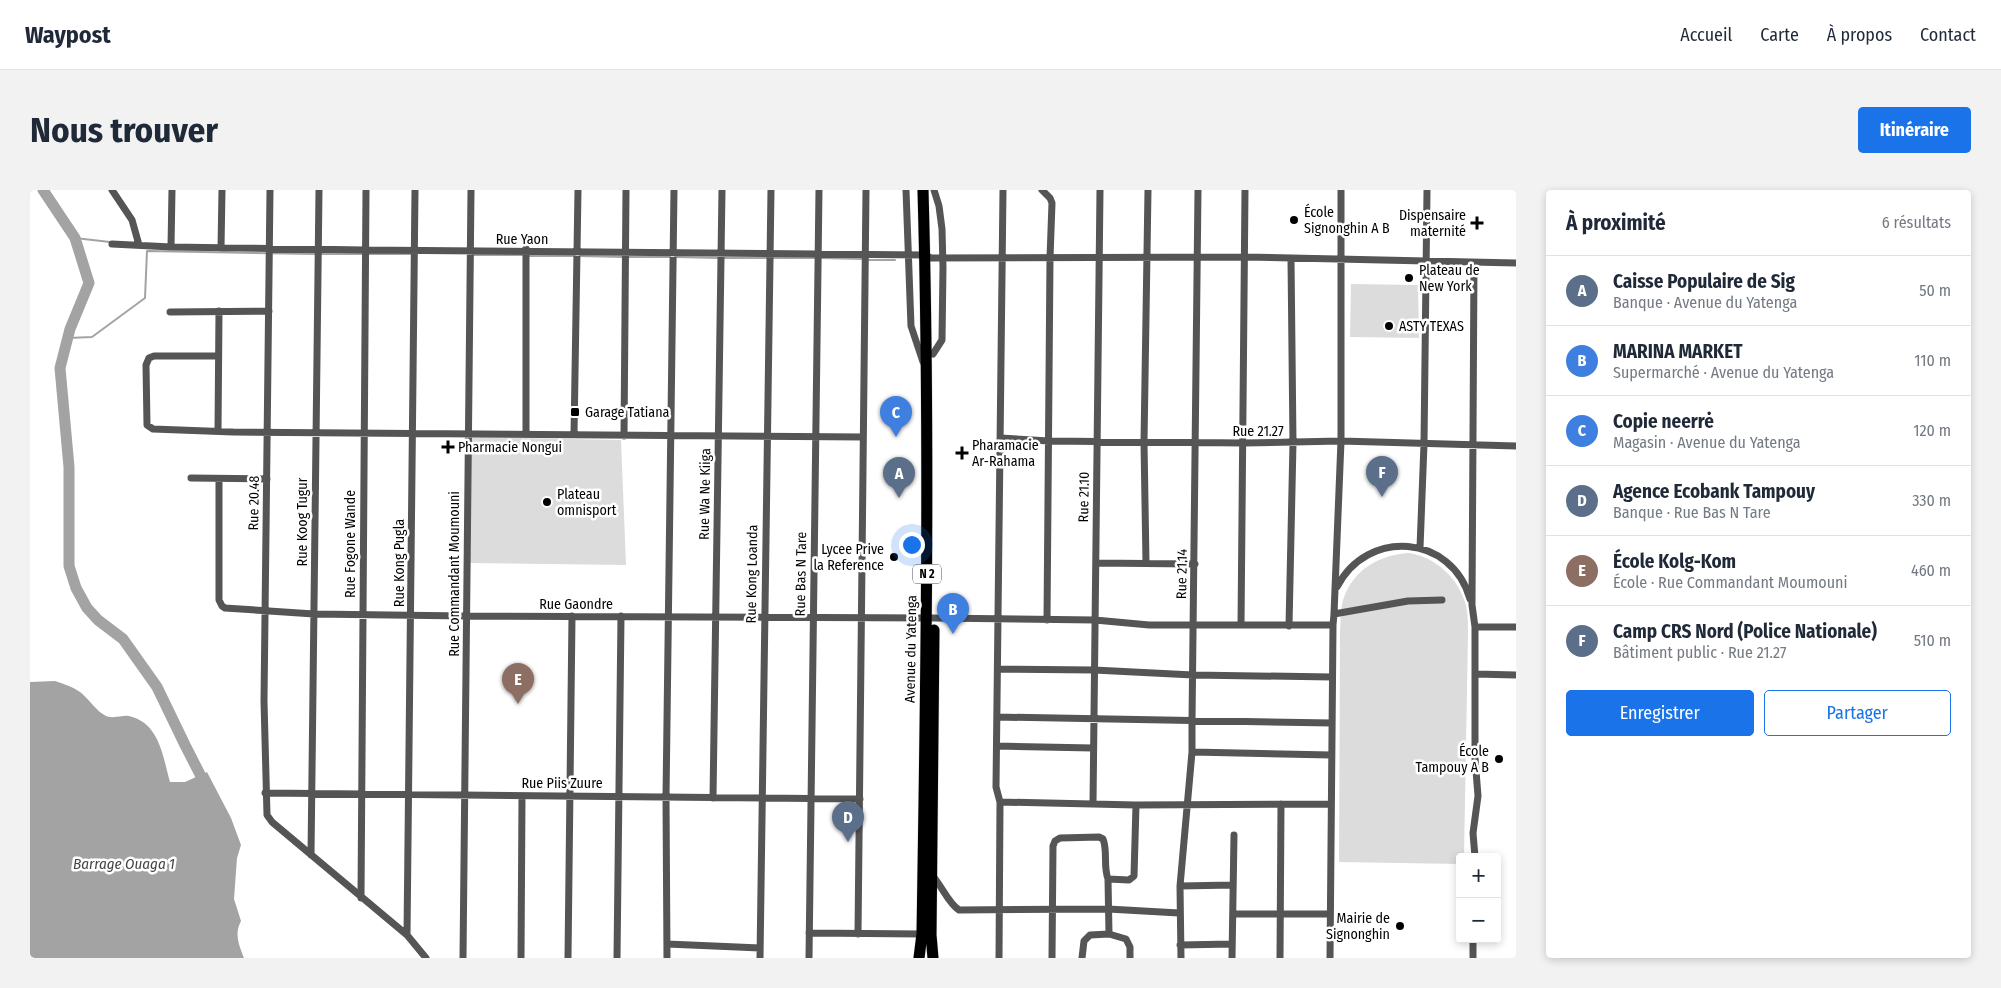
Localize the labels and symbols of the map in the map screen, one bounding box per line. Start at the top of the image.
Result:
place label: École Signonghin A B [1304,203,1390,237]
place label: Dispensaire maternité [1399,207,1466,240]
marker: École Signonghin A B [1288,214,1300,226]
marker: Dispensaire maternité [1470,216,1484,230]
street label: Rue Yaon [496,231,548,248]
place label: Plateau de New York [1419,262,1480,295]
marker: Plateau de New York [1403,272,1415,284]
place label: ASTY TEXAS [1399,318,1464,335]
marker: ASTY TEXAS [1383,320,1395,332]
pin: C [880,396,912,437]
place label: Garage Tatiana [585,404,670,421]
marker: Garage Tatiana [569,406,581,418]
street label: Rue 21.27 [1232,423,1284,440]
place label: Pharamacie Ar-Rahama [972,437,1039,470]
place label: Pharmacie Nongui [458,439,562,456]
marker: Pharmacie Nongui [442,441,454,453]
marker: Pharamacie Ar-Rahama [956,447,968,459]
street label: Rue Wa Ne Kiiga [696,448,714,540]
pin: F [1366,456,1398,497]
pin: A [883,457,915,498]
street label: Rue 21.10 [1075,471,1093,523]
street label: Rue 20.48 [245,475,263,531]
street label: Rue Koog Tugur [294,477,311,566]
place label: Plateau omnisport [557,486,617,519]
street label: Rue Fogone Wande [342,490,359,598]
street label: Rue Commandant Moumouni [446,491,463,657]
marker: Plateau omnisport [541,496,553,508]
street label: Rue Kong Pugla [391,519,408,607]
street label: Rue Kong Loanda [743,524,761,624]
street label: Rue Bas N Tare [792,531,810,616]
your location [899,532,925,558]
place label: Lycee Prive la Reference [813,541,884,574]
street label: Rue 21.14 [1173,548,1191,599]
marker: Lycee Prive la Reference [888,551,900,563]
road number: N 2 [913,564,941,584]
pin: B [937,593,969,634]
street label: Avenue du Yatenga [902,595,920,703]
street label: Rue Gaondre [539,596,613,613]
pin: E [502,663,534,704]
place label: École Tampouy A B [1416,742,1489,776]
marker: École Tampouy A B [1493,753,1505,765]
street label: Rue Piis Zuure [521,775,603,792]
pin: D [832,801,864,842]
water label: Barrage Ouaga 1 [73,855,175,873]
place label: Mairie de Signonghin [1326,910,1390,943]
marker: Mairie de Signonghin [1394,920,1406,932]

